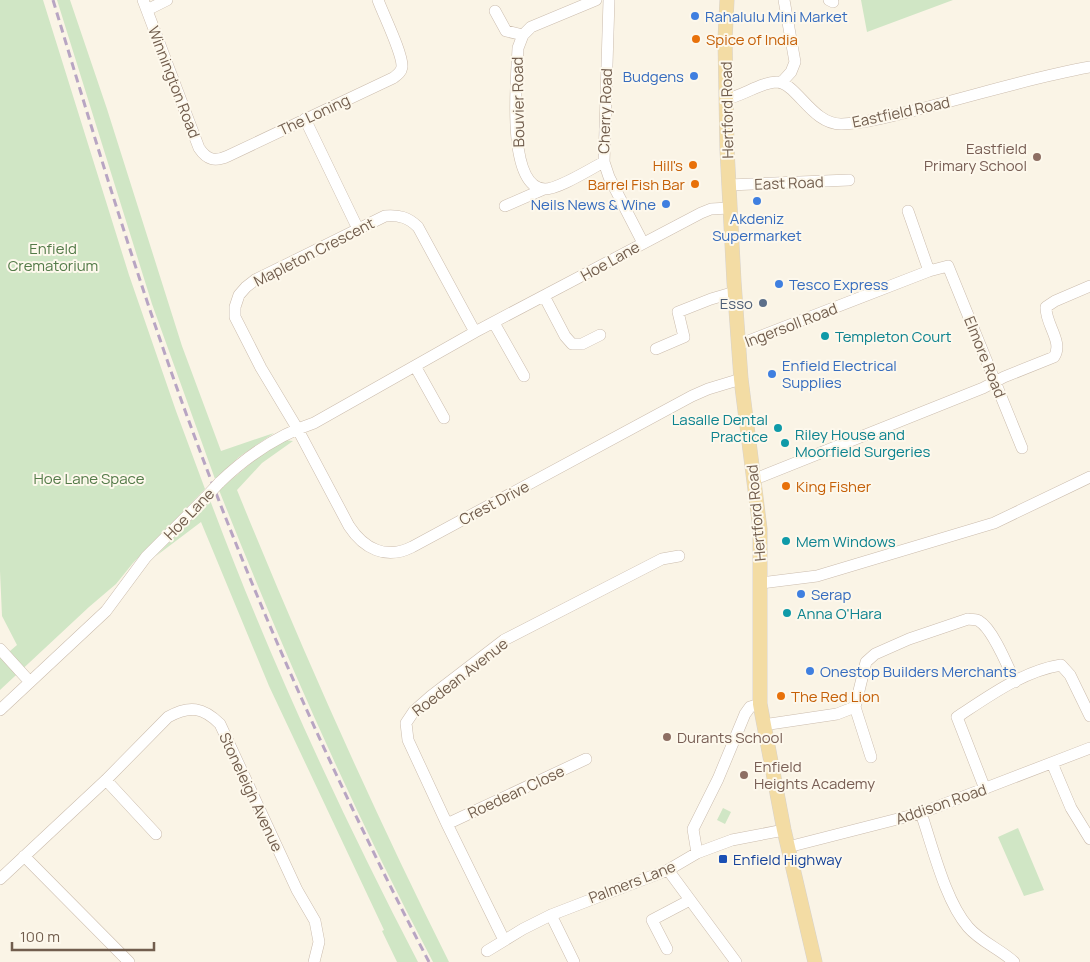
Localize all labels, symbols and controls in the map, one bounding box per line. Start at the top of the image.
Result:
place label: Rahalulu Mini Market [705,6,848,27]
marker: Rahalulu Mini Market [689,10,701,22]
street label: Winnington Road [143,23,205,141]
place label: Spice of India [706,29,798,50]
marker: Spice of India [690,33,702,45]
street label: Bouvier Road [507,56,529,148]
street label: Hertford Road [716,61,738,159]
place label: Budgens [623,66,684,87]
street label: Cherry Road [593,68,617,154]
marker: Budgens [688,70,700,82]
street label: The Loning [275,89,353,141]
street label: Eastfield Road [850,91,952,133]
place label: Eastfield Primary School [924,138,1027,176]
marker: Eastfield Primary School [1031,151,1043,163]
place label: Hill's [653,155,683,176]
marker: Hill's [687,159,699,171]
street label: East Road [754,171,824,195]
place label: Barrel Fish Bar [588,174,686,195]
marker: Barrel Fish Bar [689,178,701,190]
place label: Neils News & Wine [531,194,656,215]
marker: Akdeniz Supermarket [751,195,763,207]
marker: Neils News & Wine [660,198,672,210]
place label: Akdeniz Supermarket [712,208,802,246]
street label: Mapleton Crescent [250,213,378,291]
street label: Hoe Lane [577,236,644,286]
park label: Enfield Crematorium [8,238,98,276]
place label: Tesco Express [789,274,889,295]
marker: Tesco Express [773,278,785,290]
place label: Esso [720,293,753,314]
marker: Esso [757,297,769,309]
street label: Ingersoll Road [742,298,840,352]
street label: Elmore Road [959,313,1011,401]
place label: Templeton Court [835,326,952,347]
marker: Templeton Court [819,330,831,342]
place label: Enfield Electrical Supplies [782,355,897,393]
marker: Enfield Electrical Supplies [766,368,778,380]
place label: Lasalle Dental Practice [672,409,768,447]
marker: Lasalle Dental Practice [772,422,784,434]
place label: Riley House and Moorfield Surgeries [795,424,931,462]
marker: Riley House and Moorfield Surgeries [779,437,791,449]
street label: Hertford Road [741,464,771,562]
park label: Hoe Lane Space [34,468,145,489]
street label: Crest Drive [455,476,533,530]
place label: King Fisher [796,476,872,497]
marker: King Fisher [780,480,792,492]
street label: Hoe Lane [159,483,219,545]
place label: Mem Windows [796,531,896,552]
marker: Mem Windows [780,535,792,547]
place label: Serap [811,584,851,605]
marker: Serap [795,588,807,600]
place label: Anna O'Hara [797,603,882,624]
marker: Anna O'Hara [781,607,793,619]
street label: Roedean Avenue [408,633,512,721]
place label: Onestop Builders Merchants [820,661,1017,682]
marker: Onestop Builders Merchants [804,665,816,677]
place label: The Red Lion [791,686,880,707]
marker: The Red Lion [775,690,787,702]
place label: Durants School [677,727,783,748]
street label: Stoneleigh Avenue [214,729,288,855]
marker: Durants School [661,731,673,743]
place label: Enfield Heights Academy [754,756,875,794]
street label: Roedean Close [464,760,568,824]
marker: Enfield Heights Academy [738,769,750,781]
street label: Addison Road [893,779,989,829]
place label: Enfield Highway [733,849,842,870]
marker: Enfield Highway [717,853,729,865]
street label: Palmers Lane [585,856,679,908]
scale bar [12,920,155,952]
text: 100 m [20,926,60,947]

